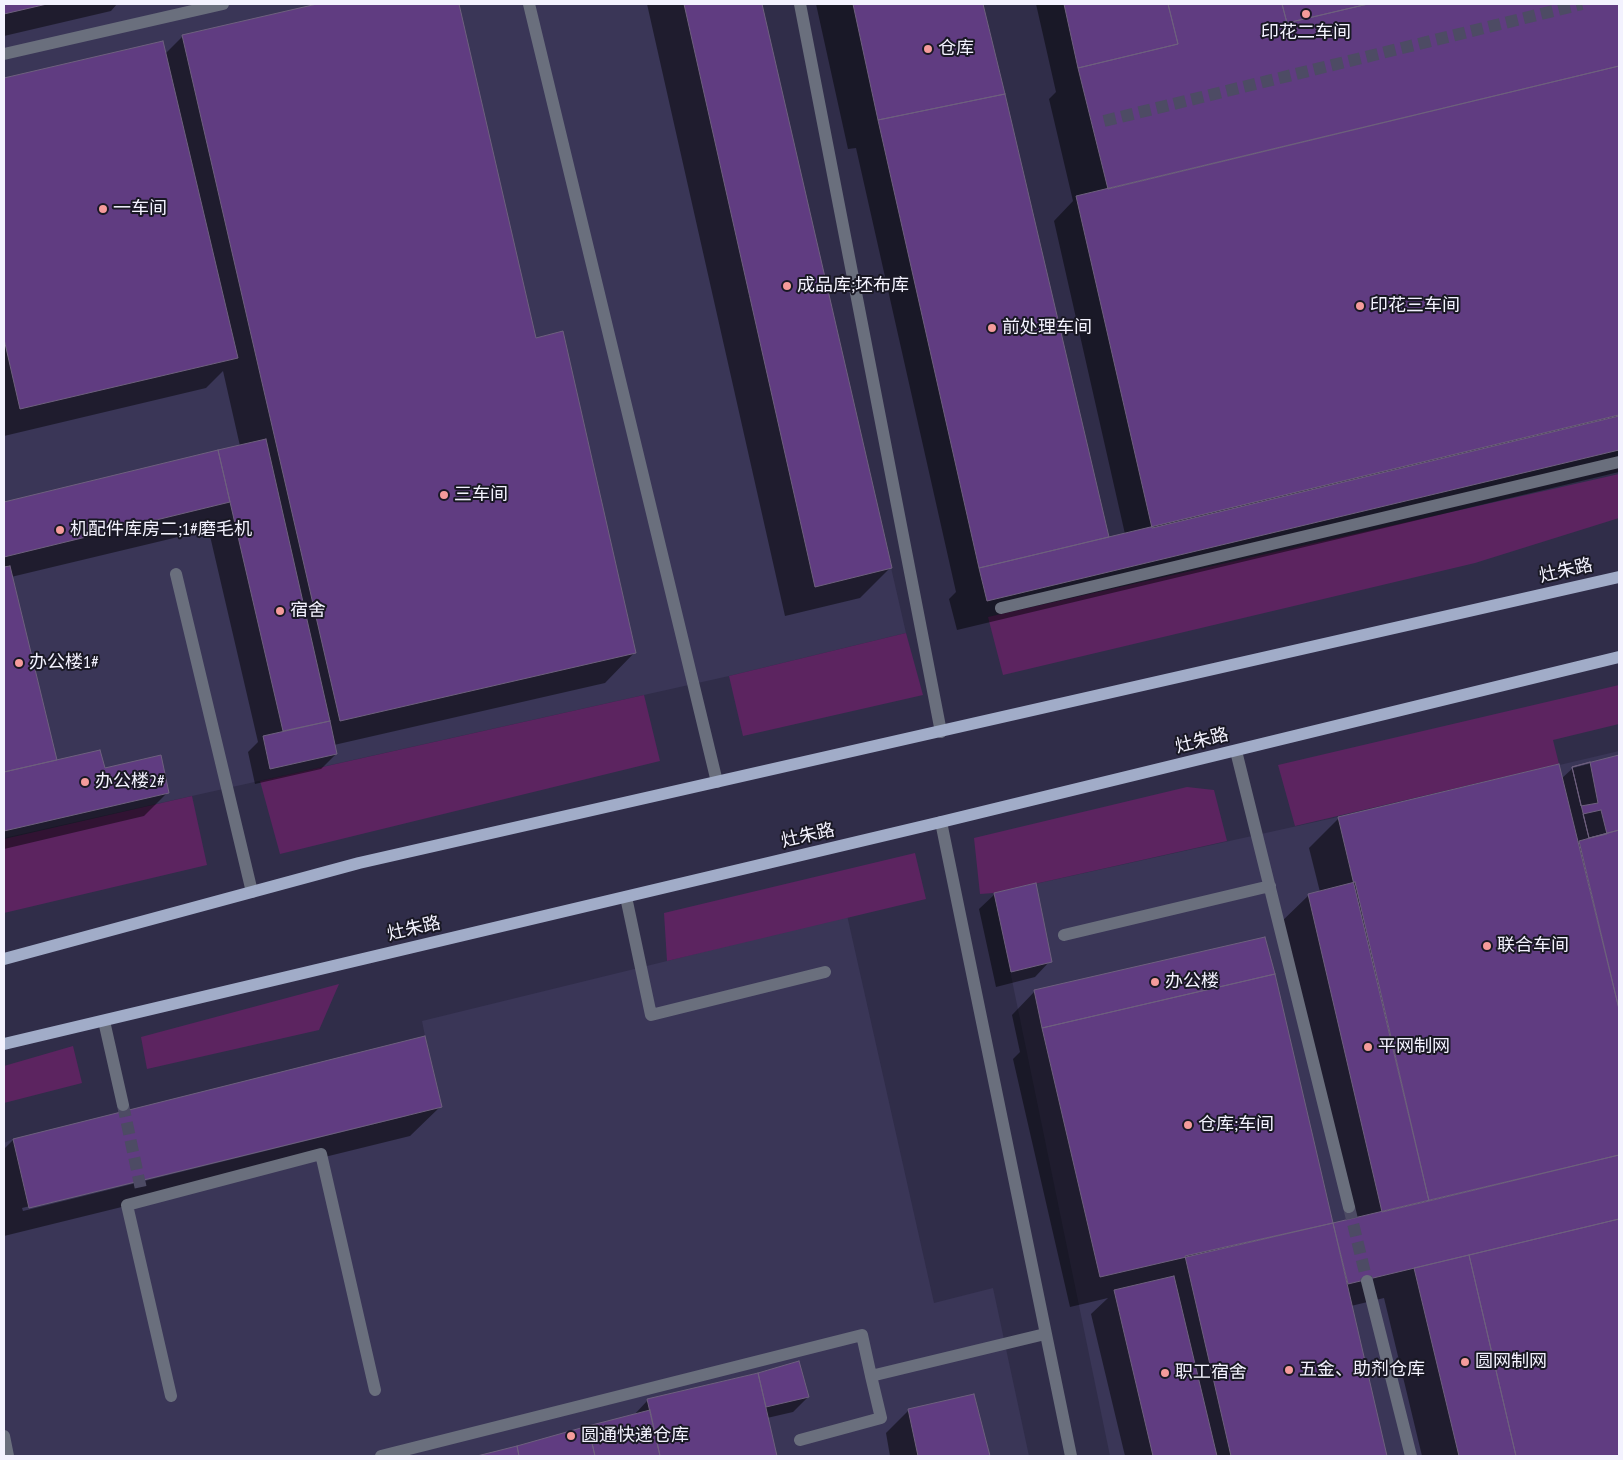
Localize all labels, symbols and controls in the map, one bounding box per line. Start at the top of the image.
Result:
marker: 印花二车间 [1300,8,1312,20]
place label: 印花二车间 [1261,22,1351,44]
place label: 仓库 [938,38,974,60]
marker: 仓库 [922,43,934,55]
place label: 一车间 [113,198,167,220]
marker: 一车间 [97,203,109,215]
place label: 成品库;坯布库 [797,275,909,297]
marker: 成品库;坯布库 [781,280,793,292]
place label: 印花三车间 [1370,295,1460,317]
marker: 印花三车间 [1354,300,1366,312]
place label: 前处理车间 [1002,317,1092,339]
marker: 前处理车间 [986,322,998,334]
place label: 三车间 [454,484,508,506]
marker: 三车间 [438,489,450,501]
place label: 机配件库房二;1#磨毛机 [70,519,252,541]
marker: 机配件库房二;1#磨毛机 [54,524,66,536]
street label: 灶朱路 [1537,554,1595,588]
place label: 宿舍 [290,600,326,622]
marker: 宿舍 [274,605,286,617]
place label: 办公楼1# [29,652,99,674]
marker: 办公楼1# [13,657,25,669]
street label: 灶朱路 [1173,724,1231,758]
place label: 办公楼2# [95,771,165,793]
marker: 办公楼2# [79,776,91,788]
street label: 灶朱路 [779,819,837,853]
street label: 灶朱路 [385,912,443,946]
place label: 联合车间 [1497,935,1569,957]
marker: 联合车间 [1481,940,1493,952]
place label: 办公楼 [1165,971,1219,993]
marker: 办公楼 [1149,976,1161,988]
place label: 平网制网 [1378,1036,1450,1058]
marker: 平网制网 [1362,1041,1374,1053]
place label: 仓库;车间 [1198,1114,1274,1136]
marker: 仓库;车间 [1182,1119,1194,1131]
place label: 圆网制网 [1475,1351,1547,1373]
marker: 圆网制网 [1459,1356,1471,1368]
place label: 五金、助剂仓库 [1299,1359,1425,1381]
place label: 职工宿舍 [1175,1362,1247,1384]
marker: 五金、助剂仓库 [1283,1364,1295,1376]
marker: 职工宿舍 [1159,1367,1171,1379]
place label: 圆通快递仓库 [581,1425,689,1447]
marker: 圆通快递仓库 [565,1430,577,1442]

